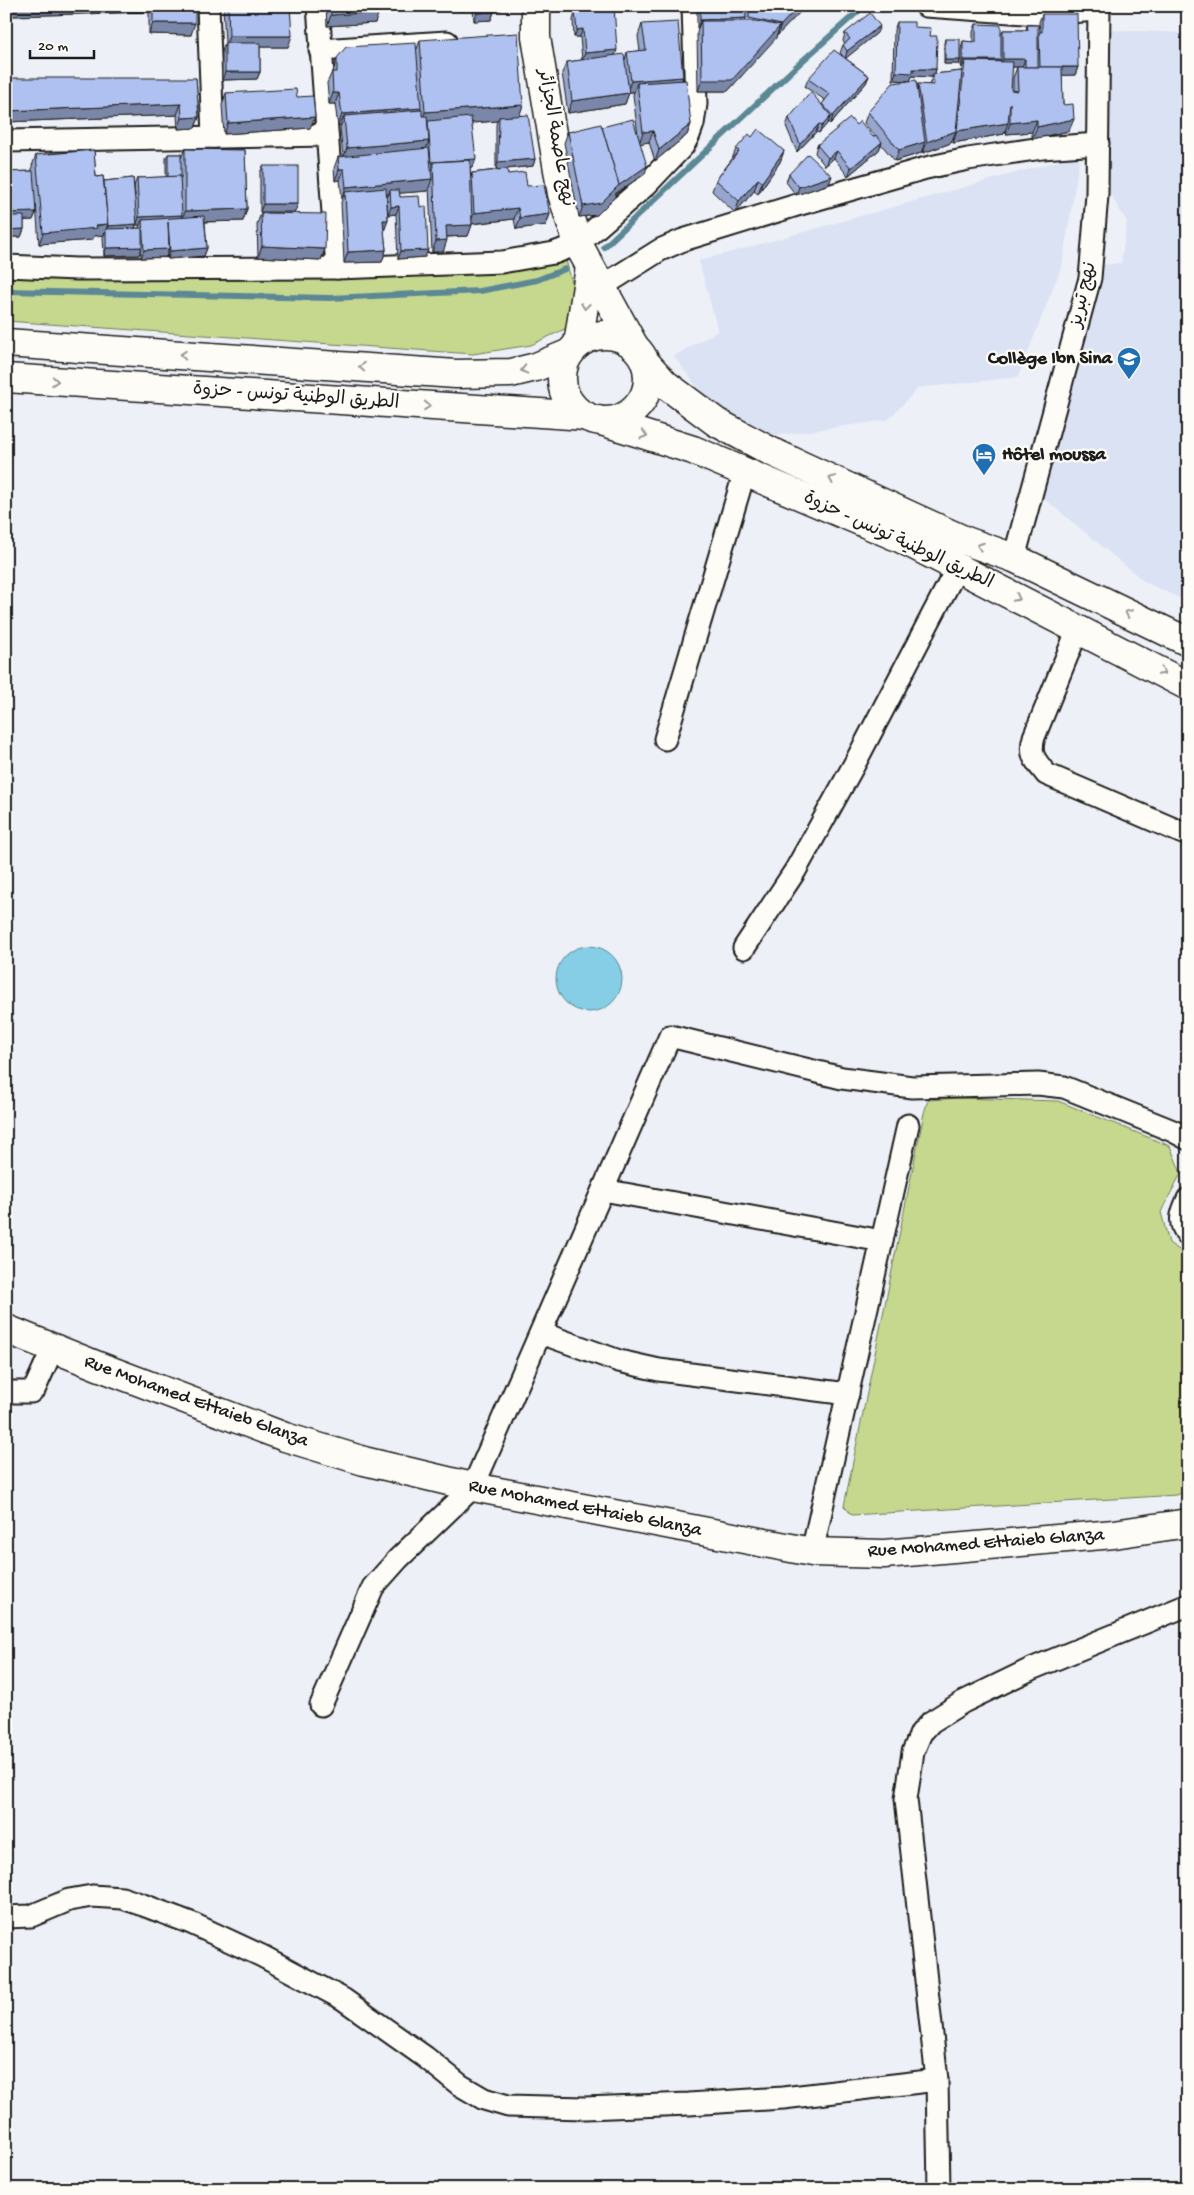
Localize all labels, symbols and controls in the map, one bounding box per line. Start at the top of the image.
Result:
scale bar [30,28,94,60]
text: 20 m [38,38,68,56]
street label: نهج عاصمة الجزائر [531,65,578,209]
street label: نهج تبريز [1065,260,1103,332]
one-way arrow [580,302,591,310]
school or university icon: Collège Ibn Sina [1116,346,1142,380]
place label: Collège Ibn Sina [987,348,1113,371]
one-way arrow [179,349,187,360]
one-way arrow [358,362,366,373]
one-way arrow [520,364,529,374]
one-way arrow [51,375,59,386]
street label: الطريق الوطنية تونس - حزوة [192,378,400,416]
one-way arrow [423,400,431,411]
one-way arrow [640,429,648,439]
hotel icon: Hôtel moussa [971,442,997,476]
place label: Hôtel moussa [1002,444,1107,467]
one-way arrow [829,475,838,485]
street label: الطريق الوطنية تونس - حزوة [799,487,997,595]
one-way arrow [977,542,985,552]
one-way arrow [1012,592,1021,602]
one-way arrow [1124,609,1133,619]
one-way arrow [1156,666,1165,676]
street label: Rue Mohamed Ettaieb Glanza [81,1351,313,1454]
street label: Rue Mohamed Ettaieb Glanza [467,1475,705,1543]
street label: Rue Mohamed Ettaieb Glanza [867,1524,1106,1564]

